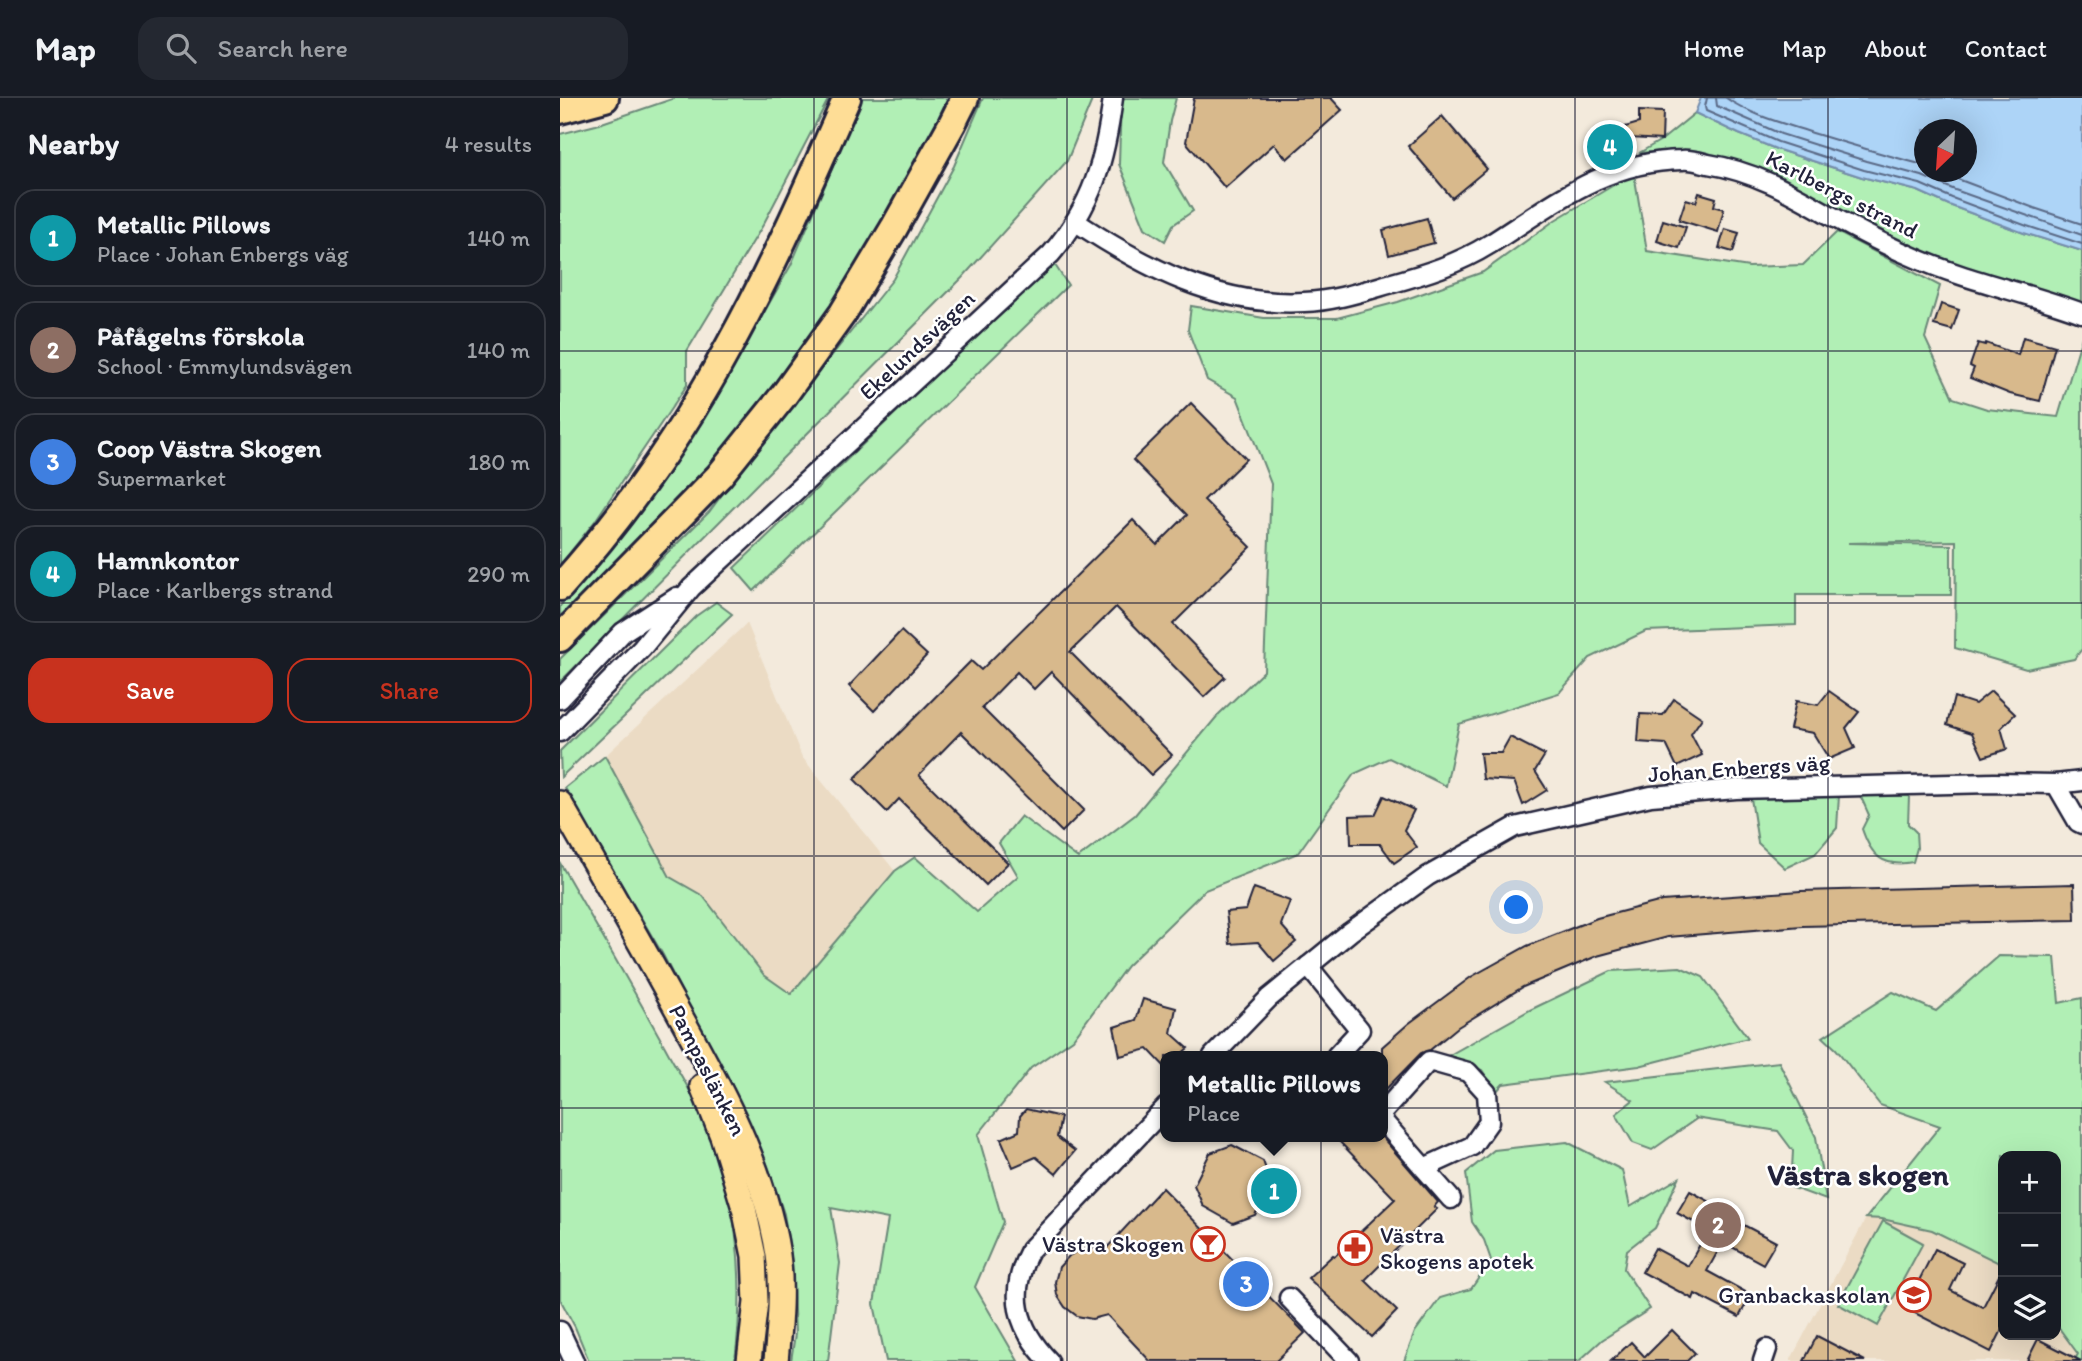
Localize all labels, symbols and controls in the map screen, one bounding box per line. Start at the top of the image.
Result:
search box [138,17,628,80]
text: Map [35,29,96,68]
icon: search [162,29,200,67]
text: Search here [218,32,348,64]
text: Home [1684,34,1744,63]
text: Map [1782,34,1826,63]
text: About [1864,34,1927,63]
text: Contact [1965,34,2047,63]
north arrow [1914,119,1977,182]
pin: 4 [1587,121,1633,173]
text: Nearby [28,125,119,162]
text: 4 results [445,130,532,158]
street label: Karlbergs strand [1761,144,1923,244]
text: Metallic Pillows [97,208,270,240]
text: 1 [48,224,58,252]
text: 140 m [467,224,530,252]
text: Place · Johan Enbergs väg [97,240,349,268]
street label: Ekelundsvägen [853,284,981,406]
text: Påfågelns förskola [97,320,304,352]
text: 2 [47,336,59,364]
text: 140 m [467,336,530,364]
text: School · Emmylundsvägen [97,352,352,380]
text: Coop Västra Skogen [97,432,321,464]
text: 3 [47,448,59,476]
text: 180 m [468,448,530,476]
text: Supermarket [97,464,226,492]
text: Hamnkontor [97,544,239,576]
text: 4 [46,560,60,588]
text: 290 m [467,560,530,588]
text: Place · Karlbergs strand [97,576,333,604]
button: Save [28,658,273,723]
button: Share [287,658,532,723]
street label: Johan Enbergs väg [1647,748,1831,788]
your location [1499,890,1533,924]
street label: Pampaslänken [663,1000,753,1140]
popup [1160,1051,1388,1142]
text: Metallic Pillows [1187,1067,1361,1099]
text: Place [1187,1099,1240,1127]
map controls [1998,1151,2061,1340]
button: + [1998,1151,2061,1214]
district label: Västra skogen [1767,1156,1949,1193]
pin: 1 [1251,1165,1297,1217]
pin: 2 [1695,1199,1741,1251]
button: − [1998,1214,2061,1277]
place label: Västra Skogens apotek [1380,1221,1534,1275]
bar icon: Västra Skogen [1189,1225,1227,1263]
pharmacy icon: Västra Skogens apotek [1336,1229,1374,1267]
place label: Västra Skogen [1042,1230,1184,1258]
pin: 3 [1223,1258,1269,1310]
school or university icon: Granbackaskolan [1895,1276,1933,1314]
button: layers [1998,1277,2061,1340]
place label: Granbackaskolan [1718,1281,1890,1309]

